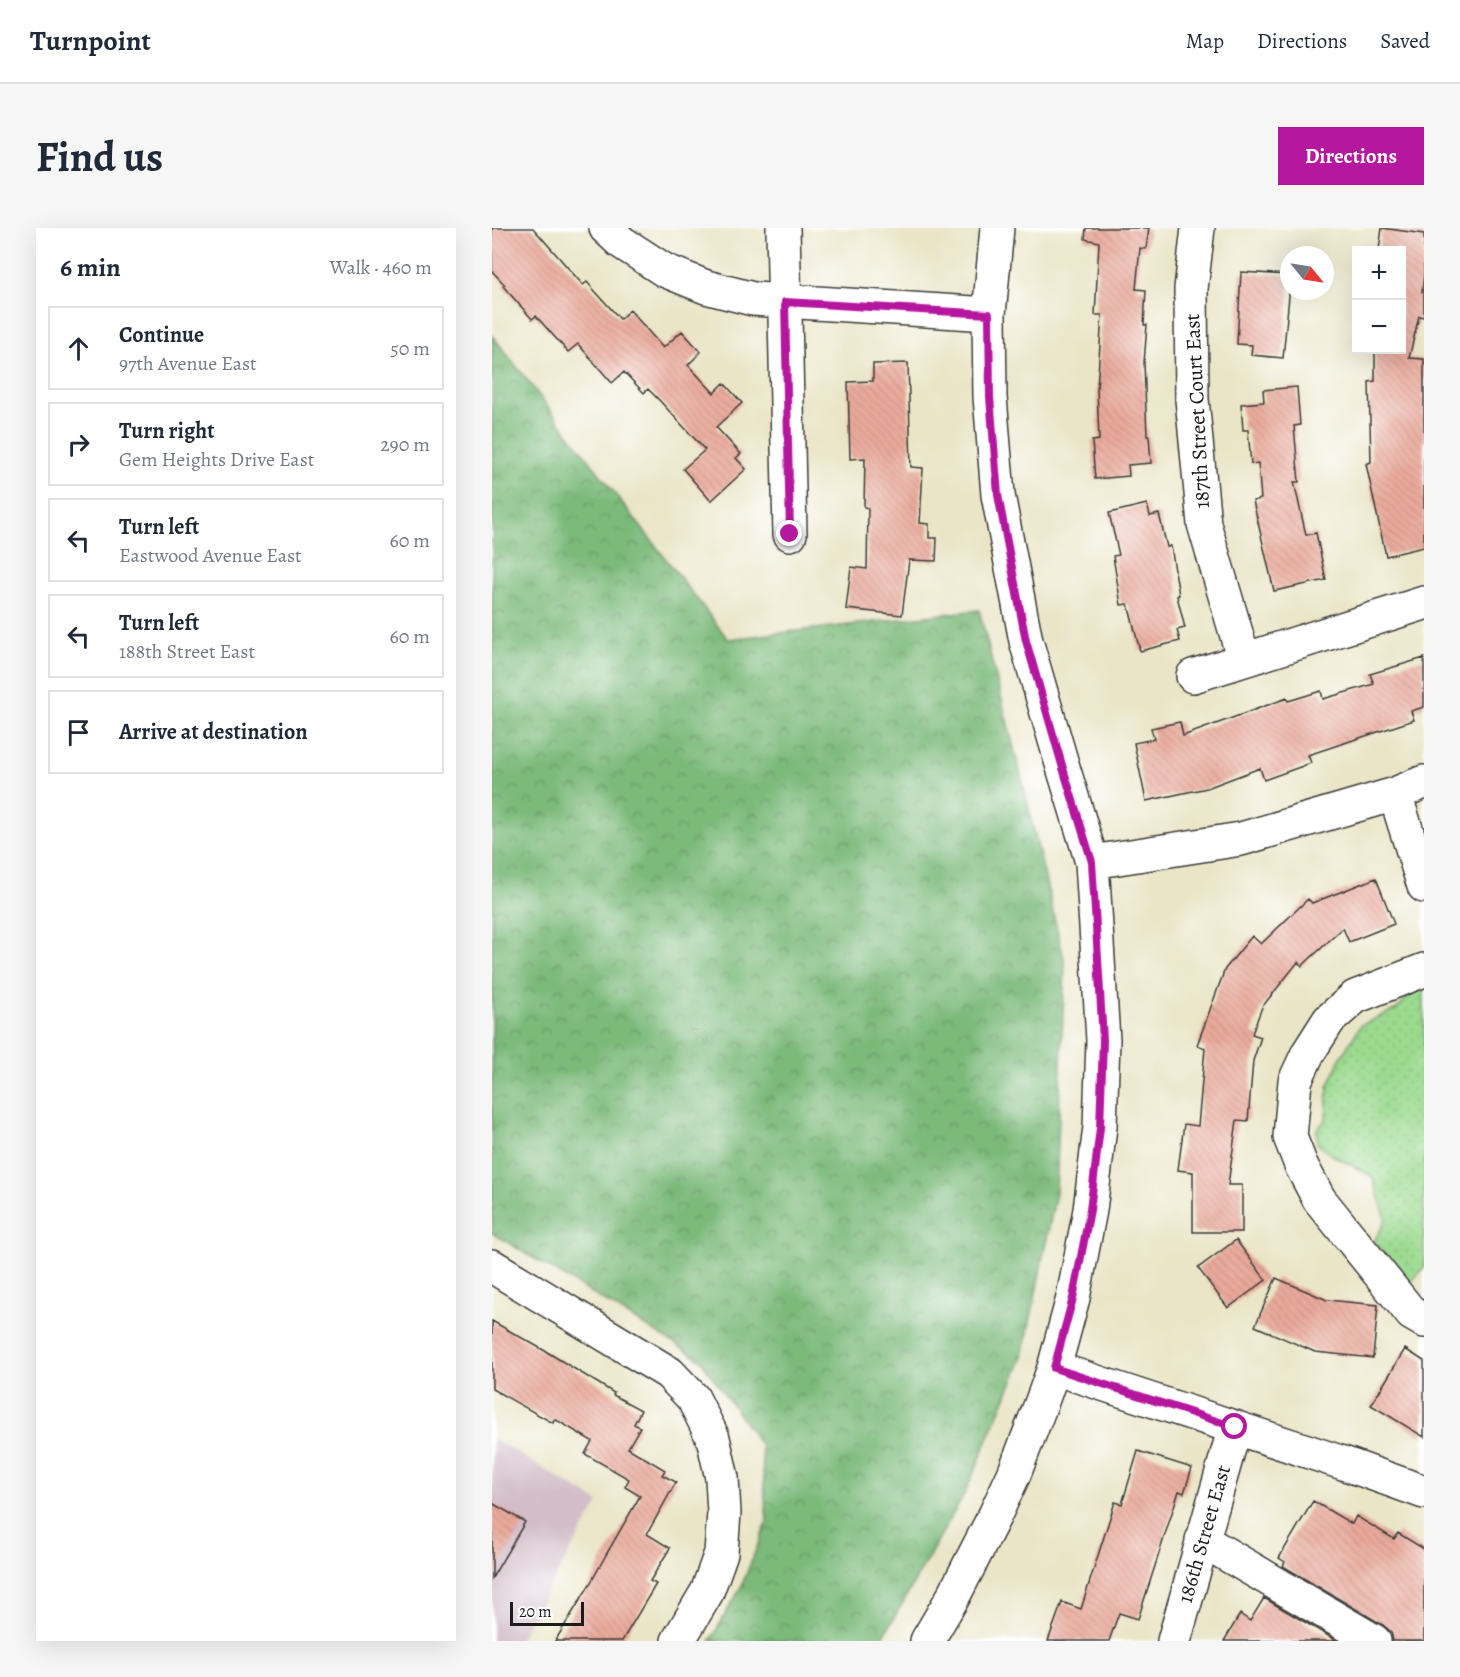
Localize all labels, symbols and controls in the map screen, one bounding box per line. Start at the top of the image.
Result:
text: Turnpoint [30,22,151,60]
text: Map [1186,27,1224,55]
text: Directions [1257,27,1347,55]
text: Saved [1380,27,1430,55]
button: Directions [1278,127,1424,185]
text: Find us [36,128,163,185]
north arrow [1280,246,1334,300]
map controls [1352,246,1406,354]
button: + [1352,246,1406,300]
text: 6 min [60,250,121,285]
text: Walk · 460 m [329,254,432,281]
button: − [1352,300,1406,354]
street label: 187th Street Court East [1178,313,1216,509]
text: Continue [119,320,204,350]
icon: ahead [62,332,95,365]
text: 50 m [390,335,430,362]
text: 97th Avenue East [119,350,257,377]
text: Turn right [119,416,215,446]
icon: right [62,428,95,461]
text: 290 m [380,431,430,458]
text: Gem Heights Drive East [119,446,314,473]
text: Turn left [119,512,199,542]
route end [776,520,802,546]
icon: left [62,524,95,557]
text: 60 m [390,527,430,554]
text: Eastwood Avenue East [119,542,302,569]
text: Turn left [119,608,199,638]
icon: left [62,620,95,653]
text: 60 m [390,623,430,650]
text: 188th Street East [119,638,255,665]
icon: arrive [62,716,95,749]
text: Arrive at destination [119,717,308,747]
route start [1221,1413,1247,1439]
street label: 186th Street East [1171,1462,1237,1606]
scale bar [510,1599,584,1626]
text: 20 m [519,1601,552,1623]

